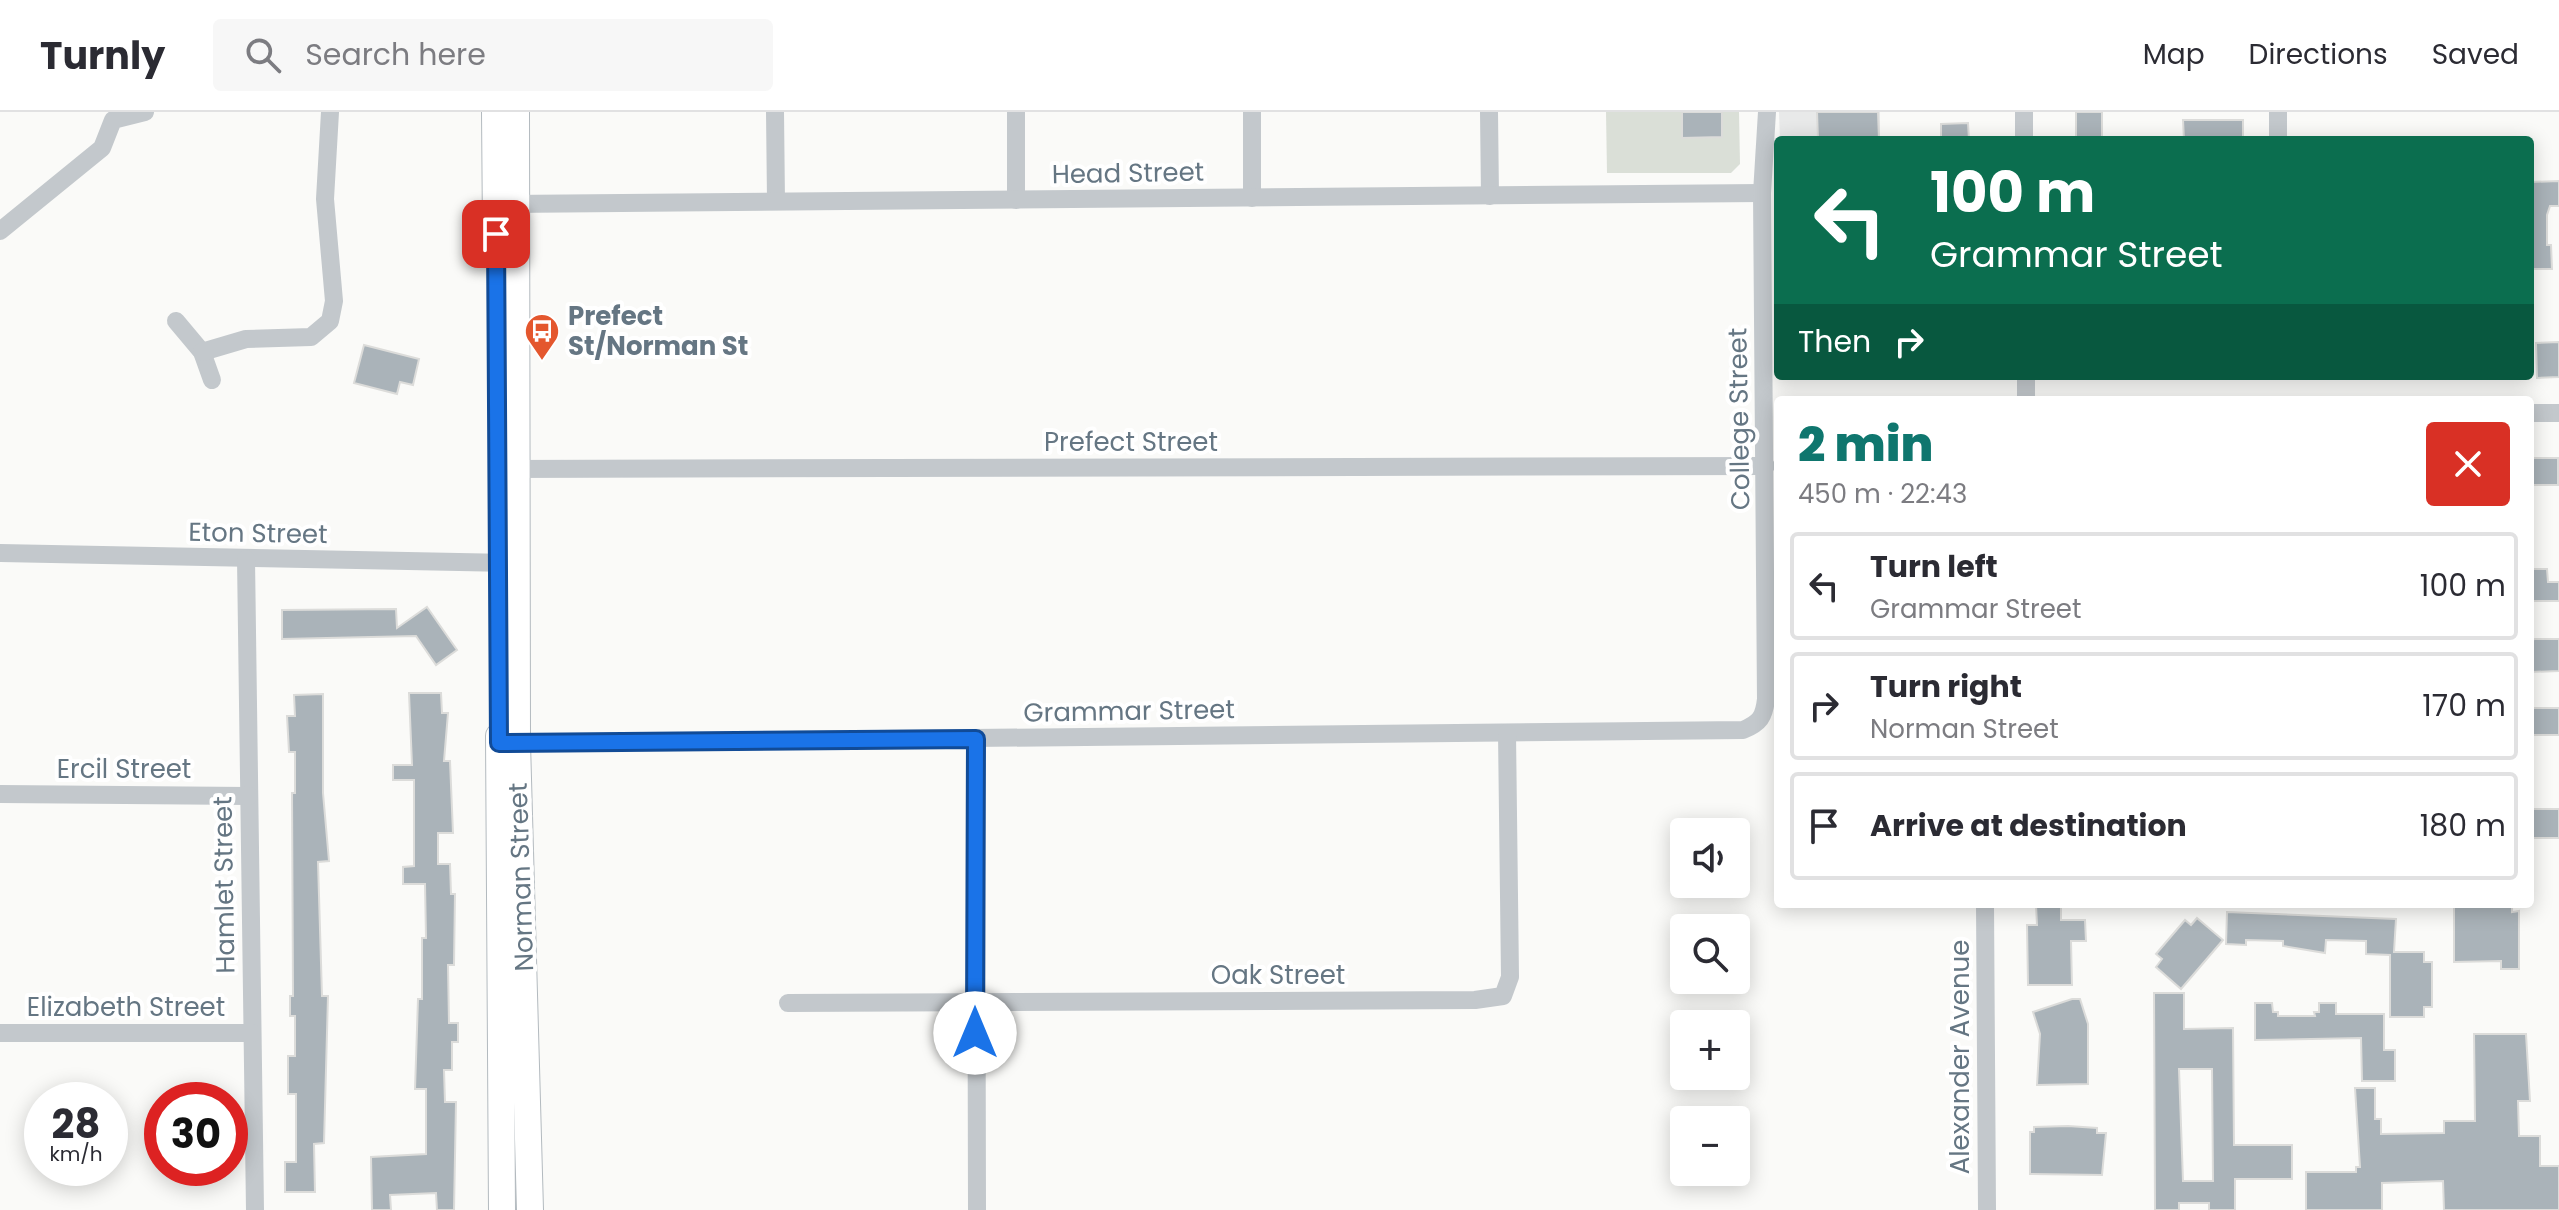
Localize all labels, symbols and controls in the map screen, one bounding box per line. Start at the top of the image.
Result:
search box [213,19,773,91]
text: Turnly [40,29,165,82]
icon: search [241,33,285,77]
text: Search here [305,33,486,76]
text: Map [2143,35,2205,74]
text: Directions [2249,35,2388,74]
text: Saved [2432,35,2519,74]
text: 100 m [1930,153,2095,232]
street label: Head Street [1052,154,1204,192]
icon: left [1798,168,1902,272]
pin [462,200,530,268]
icon: arrive [474,212,518,256]
text: Grammar Street [1930,229,2223,280]
place label: Prefect St/Norman St [568,298,748,364]
bus stop icon: Prefect St/Norman St [523,312,561,362]
text: Then [1798,320,1871,363]
icon: right [1887,320,1931,364]
street label: College Street [1719,328,1759,510]
text: 2 min [1798,411,1933,478]
button: close [2426,422,2510,506]
street label: Prefect Street [1044,424,1218,460]
text: 450 m · 22:43 [1798,476,1967,512]
street label: Eton Street [188,514,328,552]
text: Turn left [1870,545,1998,588]
icon: left [1802,564,1846,608]
text: 100 m [2420,564,2506,607]
text: Grammar Street [1870,591,2081,627]
text: Turn right [1870,665,2022,708]
icon: right [1802,684,1846,728]
text: 170 m [2422,684,2506,727]
street label: Grammar Street [1023,691,1235,731]
text: Norman Street [1870,711,2059,747]
street label: Ercil Street [57,751,191,787]
street label: Norman Street [500,782,542,972]
street label: Hamlet Street [204,796,244,974]
icon: arrive [1802,804,1846,848]
text: Arrive at destination [1870,804,2187,847]
text: 180 m [2420,804,2506,847]
map controls [1670,818,1750,1186]
button: sound [1670,818,1750,898]
button: search [1670,914,1750,994]
street label: Alexander Avenue [1942,940,1978,1174]
street label: Oak Street [1211,957,1345,993]
street label: Elizabeth Street [27,989,225,1025]
position arrow [933,991,1017,1075]
button: + [1670,1010,1750,1090]
speed limit sign: 30 [144,1082,248,1186]
text: 28 [52,1096,100,1152]
button: − [1670,1106,1750,1186]
text: km/h [49,1140,103,1168]

